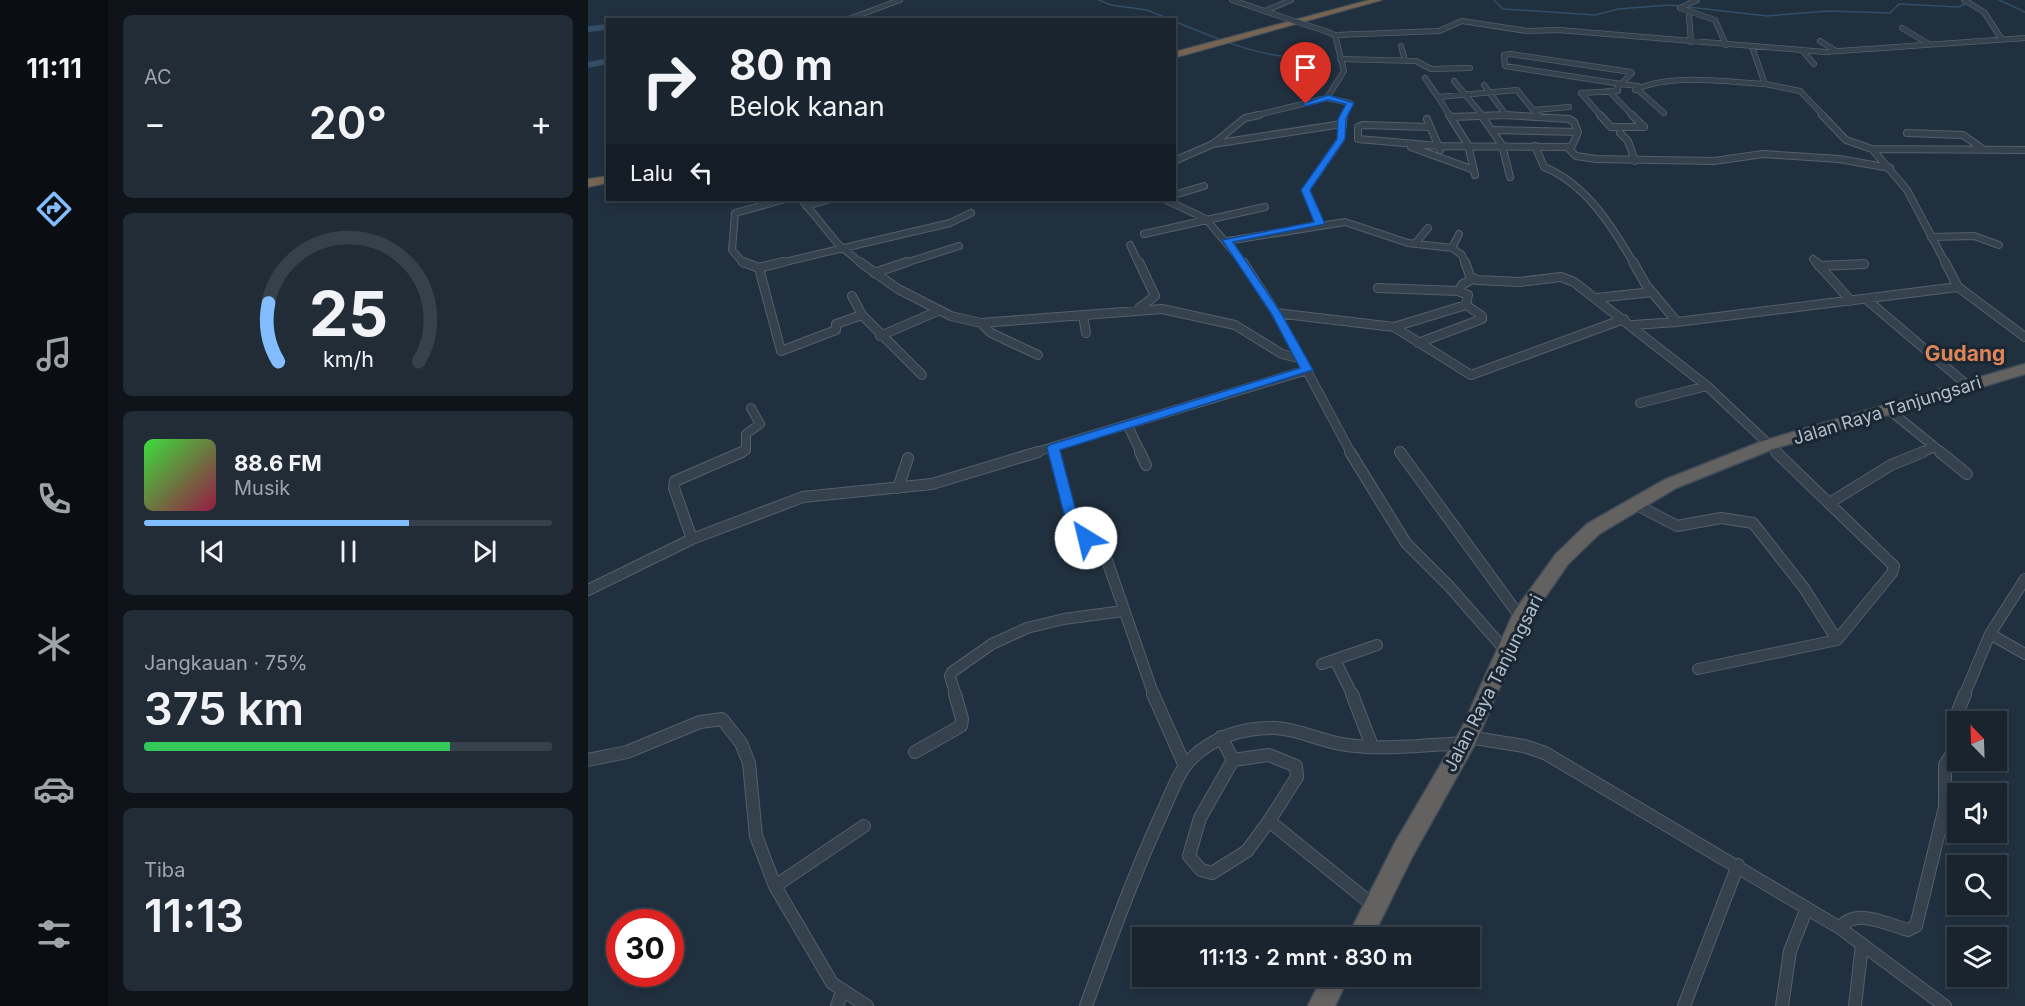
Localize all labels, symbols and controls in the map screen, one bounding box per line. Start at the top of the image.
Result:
text: 80 m [729,39,833,90]
icon: right [630,42,708,120]
pin [1280,42,1331,104]
icon: arrive [1289,51,1322,84]
text: 11:11 [26,52,82,85]
text: AC [144,65,172,89]
text: Belok kanan [729,90,885,123]
text: 20° [309,95,387,150]
text: − [144,103,166,143]
text: + [530,103,552,143]
icon: left [685,156,718,189]
text: Lalu [630,160,673,186]
icon: directions [33,188,75,230]
text: 25 [308,276,388,351]
icon: music [33,333,75,375]
district label: Gudang [1925,341,2005,366]
text: km/h [323,346,373,372]
street label: Jalan Raya Tanjungsari [1790,371,1984,449]
text: 88.6 FM [234,450,322,476]
text: Musik [234,476,290,500]
icon: phone [33,478,75,520]
position arrow [1054,506,1118,570]
icon: previous [196,535,229,568]
icon: pause [332,535,365,568]
icon: next [468,535,501,568]
street label: Jalan Raya Tanjungsari [1439,591,1547,775]
icon: climate [33,623,75,665]
text: Jangkauan · 75% [144,651,308,675]
text: 375 km [144,681,304,736]
north arrow [1947,711,2007,771]
map controls [1947,711,2007,987]
icon: car [33,768,75,810]
button: sound [1947,783,2007,843]
button: search [1947,855,2007,915]
text: Tiba [144,858,185,882]
text: 11:13 [144,888,244,943]
speed limit sign: 30 [606,909,684,987]
icon: filters [33,913,75,955]
button: layers [1947,927,2007,987]
text: 11:13 · 2 mnt · 830 m [1199,944,1413,970]

